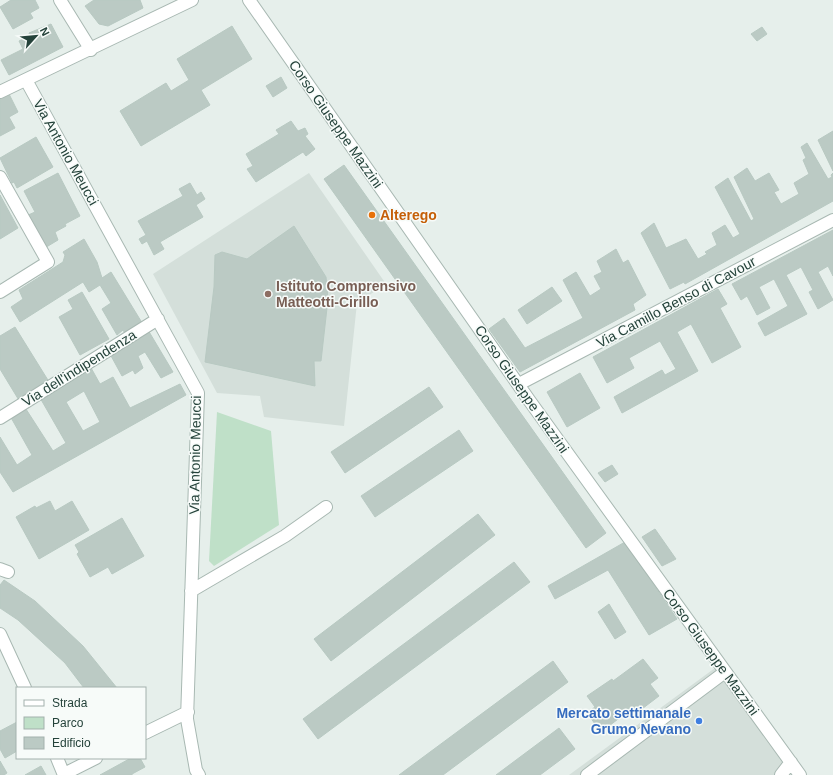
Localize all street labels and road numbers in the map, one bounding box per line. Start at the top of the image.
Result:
street label: Corso Giuseppe Mazzini [286,57,386,191]
street label: Via Antonio Meucci [30,96,102,208]
street label: Via Camillo Benso di Cavour [594,253,759,351]
street label: Corso Giuseppe Mazzini [472,322,572,456]
street label: Via dell'indipendenza [19,326,139,410]
street label: Via Antonio Meucci [186,395,204,515]
street label: Corso Giuseppe Mazzini [660,586,762,718]

